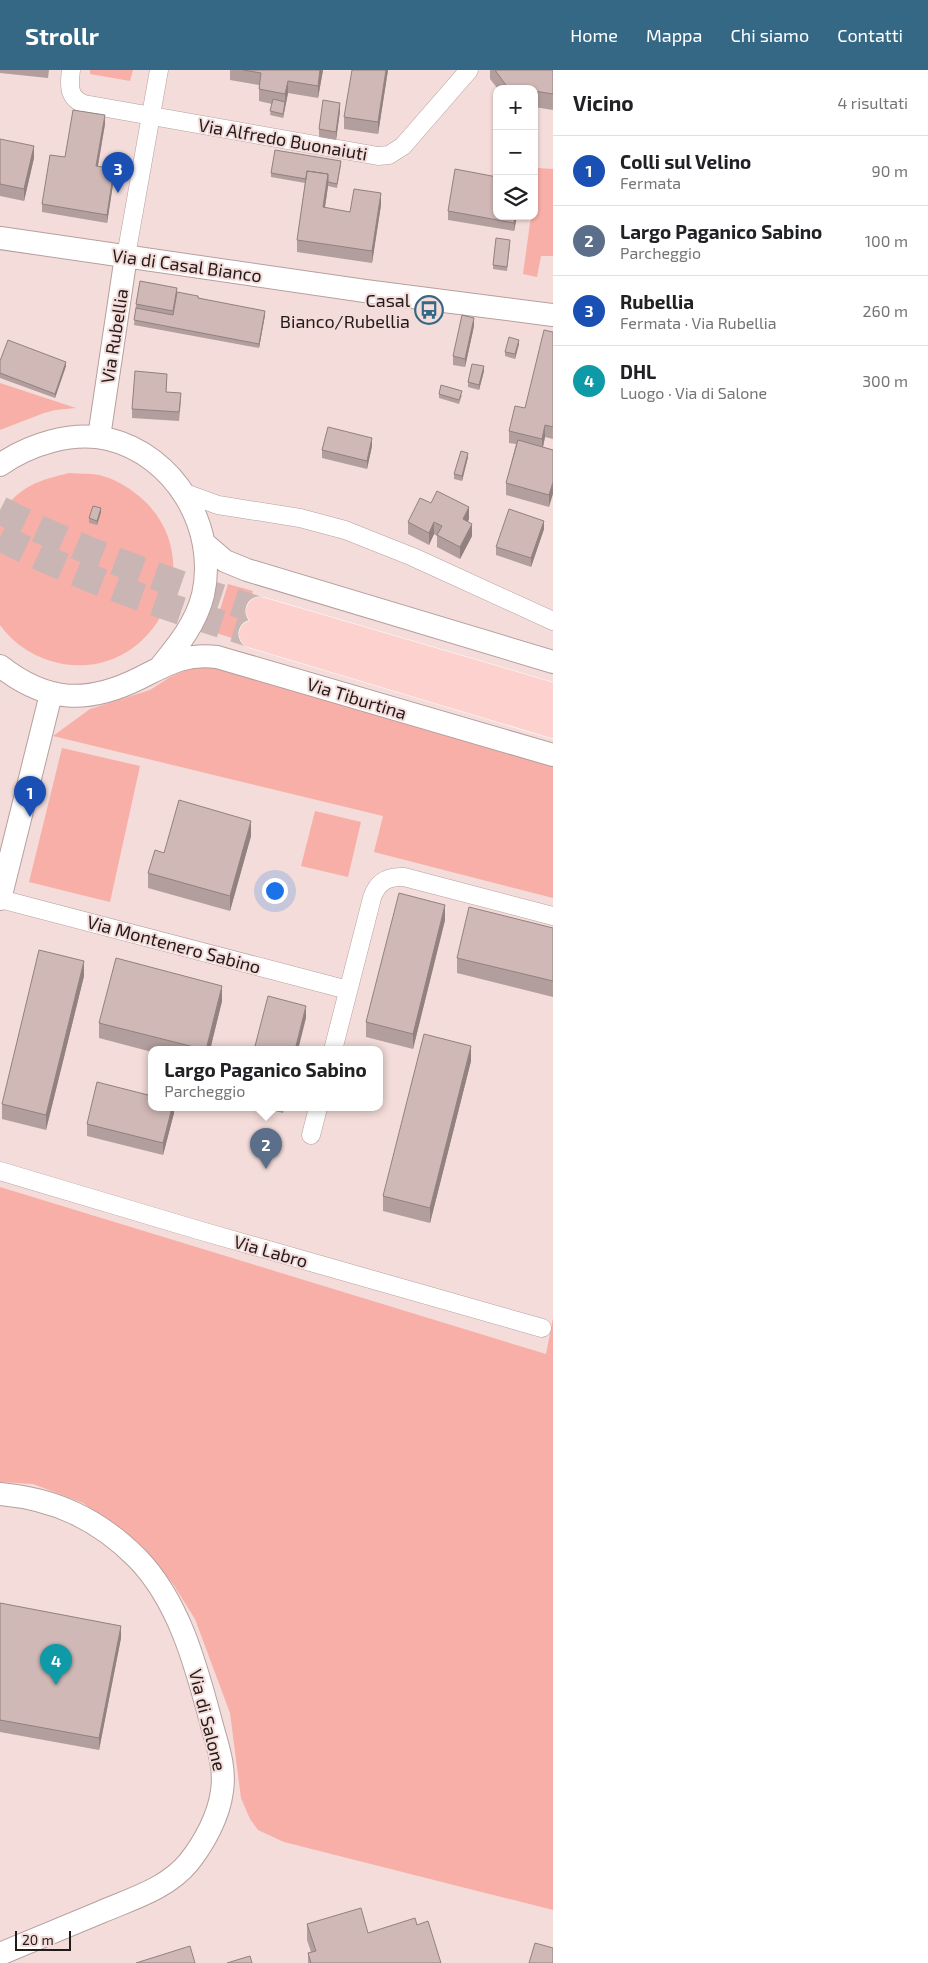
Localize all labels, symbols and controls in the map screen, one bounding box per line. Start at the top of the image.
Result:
text: Strollr [25,21,99,50]
text: Home [570,24,618,46]
text: Mappa [646,24,702,46]
text: Chi siamo [730,24,809,46]
text: Contatti [837,24,903,46]
map controls [493,85,538,220]
button: + [493,85,538,130]
text: Vicino [573,90,634,115]
text: 4 risultati [837,93,908,112]
street label: Via Alfredo Buonaiuti [197,113,369,165]
button: − [493,130,538,175]
text: Colli sul Velino [620,150,751,173]
pin: 3 [102,152,134,193]
text: 1 [586,161,592,180]
text: 90 m [872,161,908,180]
text: Fermata [620,173,681,192]
button: layers [493,175,538,220]
text: Largo Paganico Sabino [620,220,822,243]
text: 2 [584,231,594,250]
text: 100 m [865,231,908,250]
text: Parcheggio [620,243,701,262]
street label: Via di Casal Bianco [111,244,263,286]
street label: Via Rubellia [96,287,132,385]
place label: Casal Bianco/Rubellia [280,289,411,332]
text: Rubellia [620,290,694,313]
bus stop icon: Casal Bianco/Rubellia [414,295,444,325]
text: 3 [584,301,594,320]
text: 260 m [863,301,908,320]
text: Fermata · Via Rubellia [620,313,777,332]
text: DHL [620,360,656,383]
text: 4 [584,371,594,390]
text: 300 m [862,371,908,390]
text: Luogo · Via di Salone [620,383,767,402]
street label: Via Tiburtina [304,672,410,724]
pin: 1 [14,776,46,817]
your location [262,878,288,904]
street label: Via Montenero Sabino [85,910,263,978]
popup [148,1046,383,1111]
text: Largo Paganico Sabino [164,1058,367,1081]
text: Parcheggio [164,1081,245,1100]
pin: 2 [250,1128,282,1169]
street label: Via Labro [231,1230,311,1272]
pin: 4 [40,1644,72,1685]
street label: Via di Salone [185,1667,231,1773]
scale bar [15,1928,71,1951]
text: 20 m [22,1931,54,1948]

